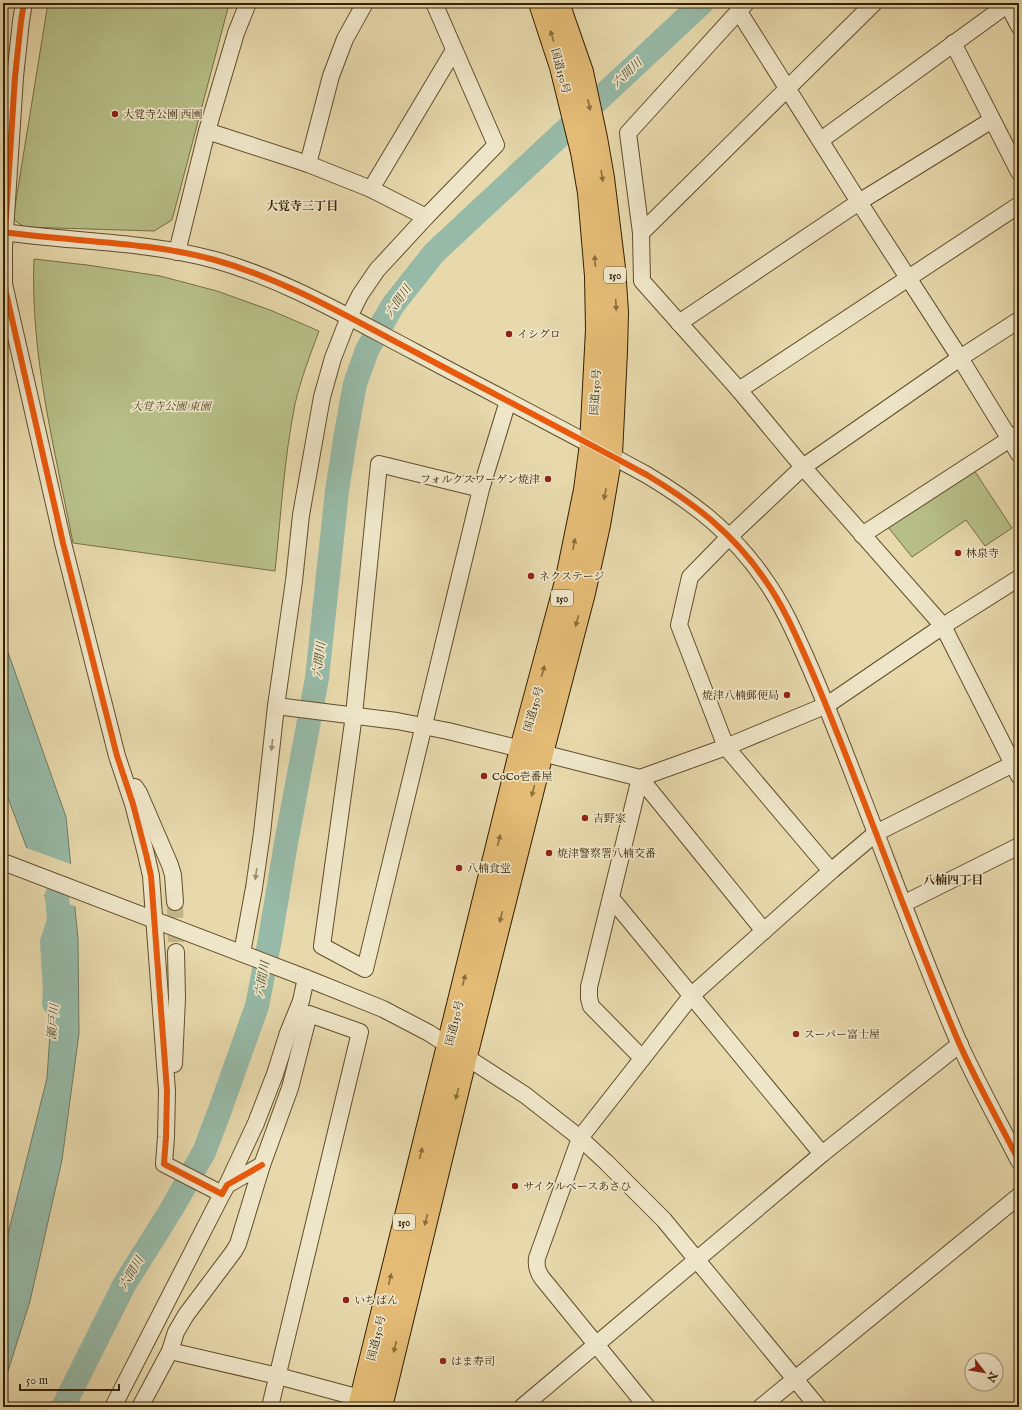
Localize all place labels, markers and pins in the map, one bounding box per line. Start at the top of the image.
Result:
place label: 大覚寺公園 西園 [123,108,202,122]
marker: 大覚寺公園 西園 [110,109,120,119]
place label: イシグロ [517,328,561,342]
marker: イシグロ [504,329,514,339]
place label: フォルクスワーゲン焼津 [420,473,540,487]
marker: フォルクスワーゲン焼津 [543,474,553,484]
place label: 林泉寺 [966,547,999,561]
marker: 林泉寺 [953,548,963,558]
place label: ネクステージ [539,570,604,584]
marker: ネクステージ [526,571,536,581]
place label: 焼津八楠郵便局 [702,689,779,703]
marker: 焼津八楠郵便局 [782,690,792,700]
place label: CoCo壱番屋 [492,770,553,784]
marker: CoCo壱番屋 [479,771,489,781]
place label: 吉野家 [593,812,626,826]
marker: 吉野家 [580,813,590,823]
place label: 焼津警察署八楠交番 [557,847,656,861]
marker: 焼津警察署八楠交番 [544,848,554,858]
place label: 八楠食堂 [467,862,511,876]
marker: 八楠食堂 [454,863,464,873]
place label: スーパー富士屋 [804,1028,880,1042]
marker: スーパー富士屋 [791,1029,801,1039]
place label: サイクルベースあさひ [523,1180,631,1194]
marker: サイクルベースあさひ [510,1181,520,1191]
place label: いちばん [354,1294,398,1308]
marker: いちばん [341,1295,351,1305]
place label: はま寿司 [451,1355,495,1369]
marker: はま寿司 [438,1356,448,1366]

